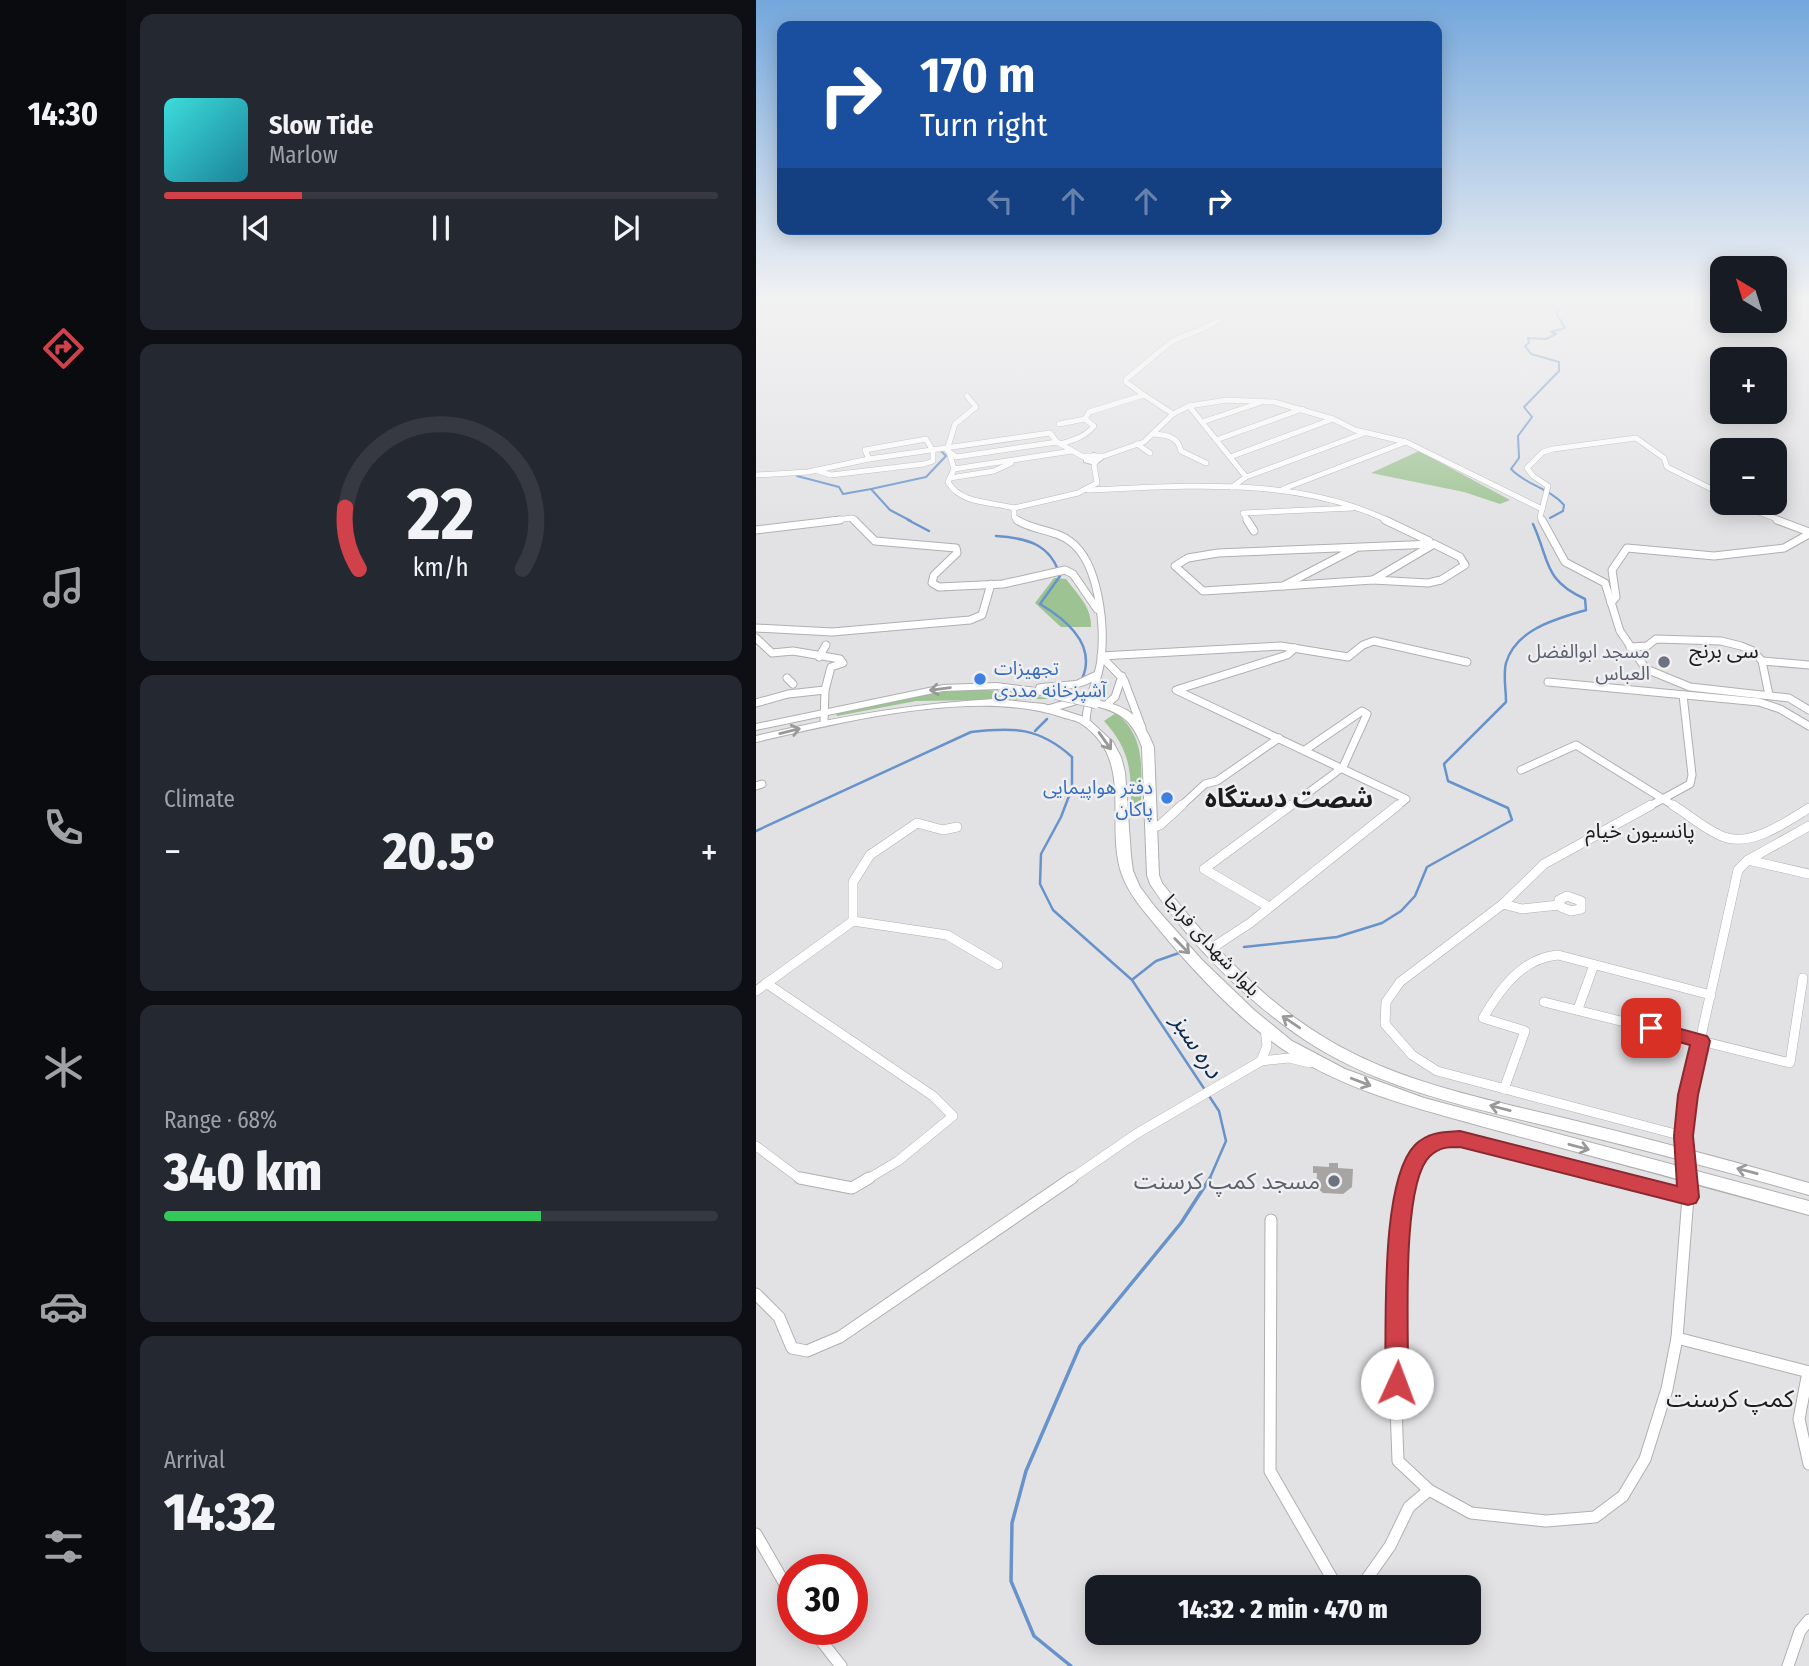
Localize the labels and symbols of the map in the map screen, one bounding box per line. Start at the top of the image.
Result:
north arrow [1710,256,1787,332]
district label: سی برنج [1689,638,1759,666]
place label: مسجد ابوالفضل العباس [1528,640,1650,685]
marker: مسجد ابوالفضل العباس [1656,654,1672,670]
place label: تجهیزات آشپزخانه مددی [994,657,1108,703]
marker: تجهیزات آشپزخانه مددی [972,671,988,687]
one-way arrow [929,683,952,696]
one-way arrow [778,724,801,737]
one-way arrow [1097,732,1112,751]
place label: دفتر هواپیمایی پاکان [1043,776,1153,822]
district label: شصت دستگاه [1205,783,1373,814]
marker: دفتر هواپیمایی پاکان [1159,790,1175,806]
district label: پانسیون خیام [1585,818,1695,847]
street label: بلوار شهدای فراجا [1159,889,1265,1001]
one-way arrow [1173,937,1190,954]
pin [1621,998,1681,1058]
water label: دره سبز [1165,1007,1228,1084]
one-way arrow [1282,1015,1301,1030]
one-way arrow [1349,1077,1371,1090]
one-way arrow [1489,1101,1512,1114]
one-way arrow [1567,1142,1589,1155]
one-way arrow [1736,1164,1758,1177]
place label: مسجد کمپ کرسنت [1134,1167,1320,1197]
marker: مسجد کمپ کرسنت [1326,1173,1342,1189]
position arrow [1360,1346,1434,1420]
district label: کمپ کرسنت [1666,1385,1795,1415]
speed limit sign: 30 [777,1554,868,1645]

